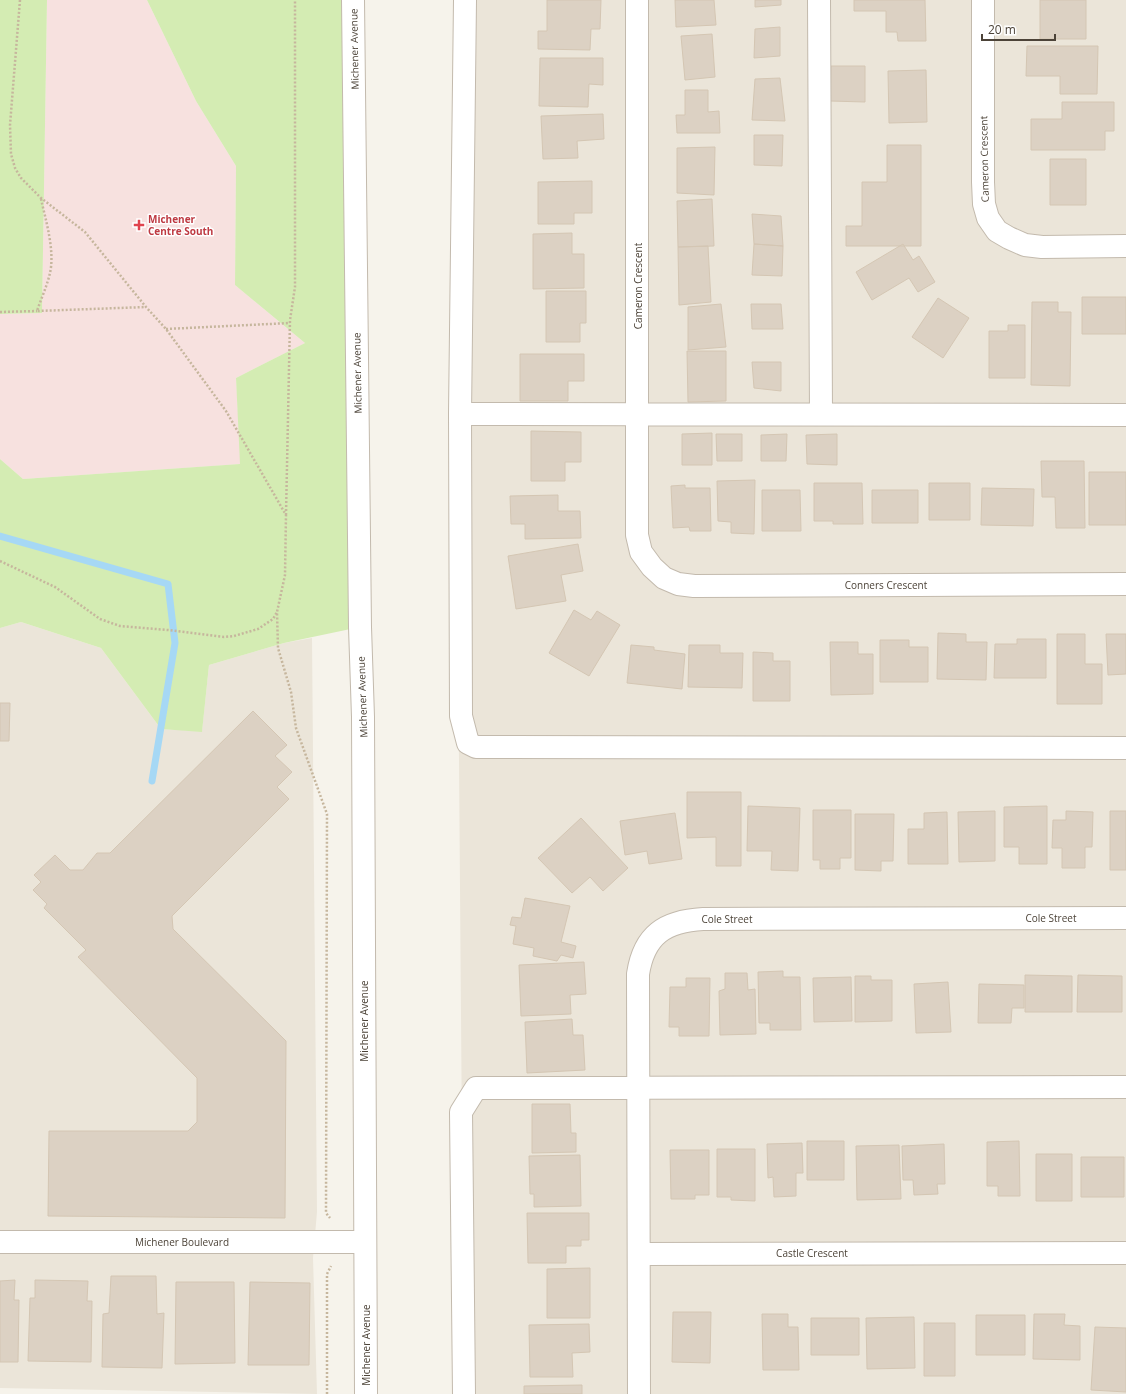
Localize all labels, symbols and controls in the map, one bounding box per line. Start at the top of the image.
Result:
street label: Michener Avenue [346,8,362,90]
scale bar [982,16,1055,42]
text: 20 m [988,21,1016,38]
street label: Cameron Crescent [976,115,992,202]
place label: Michener Centre South [148,212,213,238]
marker: Michener Centre South [133,219,145,231]
street label: Cameron Crescent [631,242,645,329]
street label: Michener Avenue [349,332,365,414]
street label: Conners Crescent [845,578,928,592]
street label: Michener Avenue [354,656,370,738]
street label: Cole Street [1026,911,1077,925]
street label: Cole Street [702,912,753,926]
street label: Michener Avenue [357,980,371,1062]
street label: Michener Boulevard [135,1235,229,1249]
street label: Castle Crescent [776,1246,848,1260]
street label: Michener Avenue [359,1304,373,1386]

